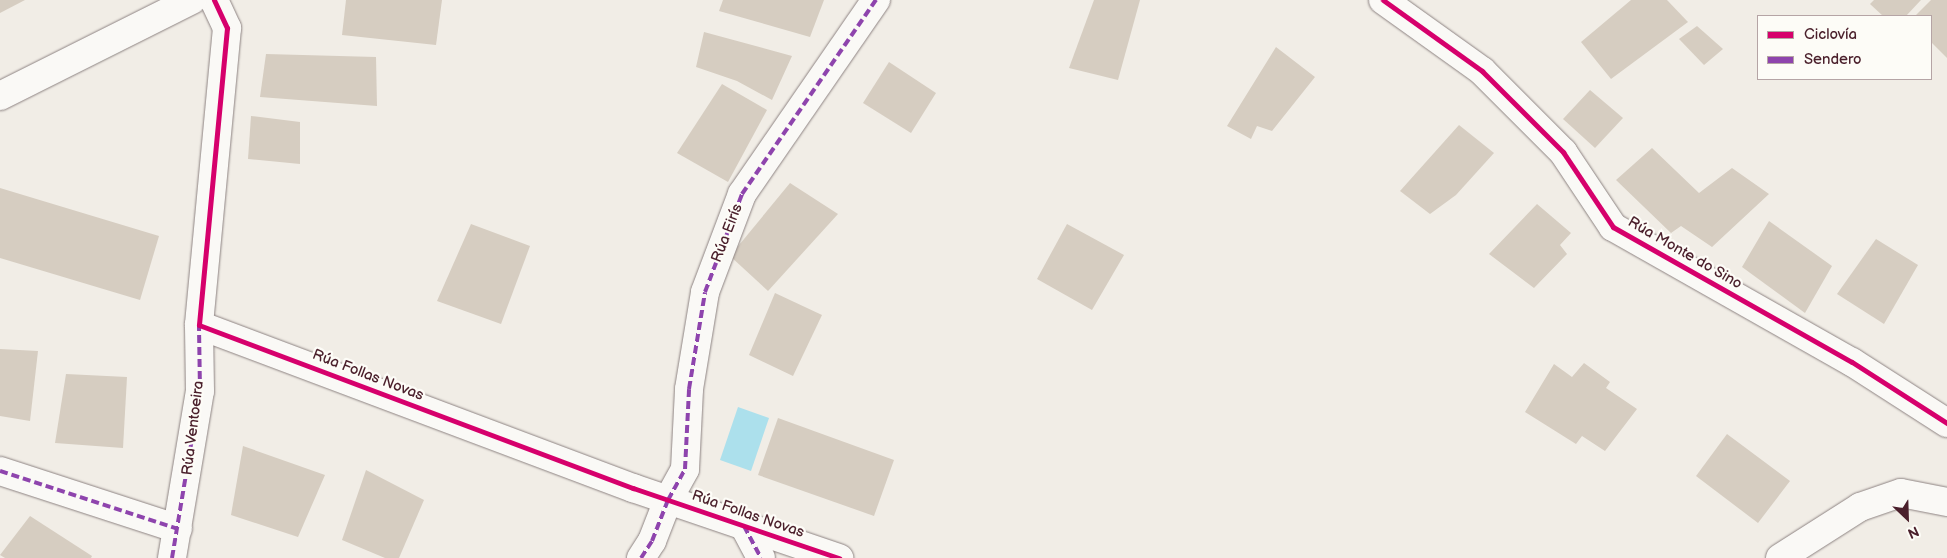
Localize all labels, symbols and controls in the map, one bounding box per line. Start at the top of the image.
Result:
legend [1757,15,1932,80]
text: Ciclovía [1804,25,1857,44]
text: Sendero [1804,50,1862,69]
street label: Rúa Eirís [708,201,746,265]
street label: Rúa Monte do Sino [1625,213,1745,293]
street label: Rúa Follas Novas [310,346,426,404]
street label: Rúa Ventoeira [178,379,208,477]
street label: Rúa Follas Novas [689,486,807,542]
north arrow [1882,493,1932,543]
text: N [1905,522,1922,542]

